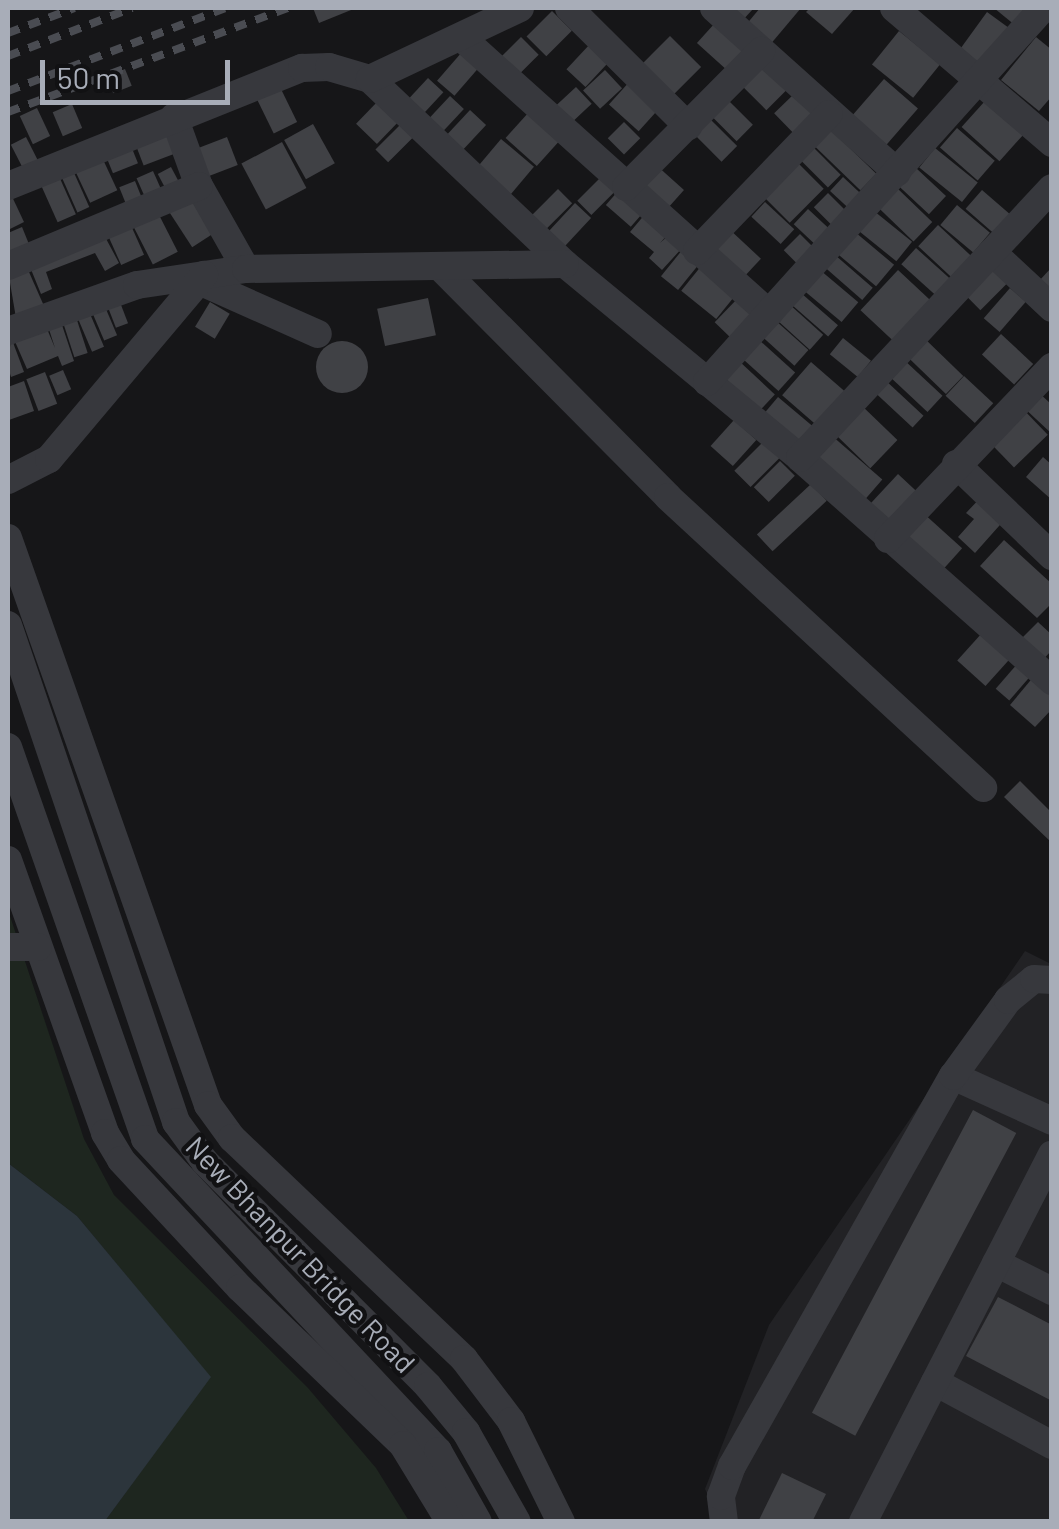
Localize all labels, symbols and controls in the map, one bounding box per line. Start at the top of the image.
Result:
scale bar [45,40,235,102]
text: 50 m [57,59,120,95]
street label: New Bhanpur Bridge Road [179,1129,423,1379]

